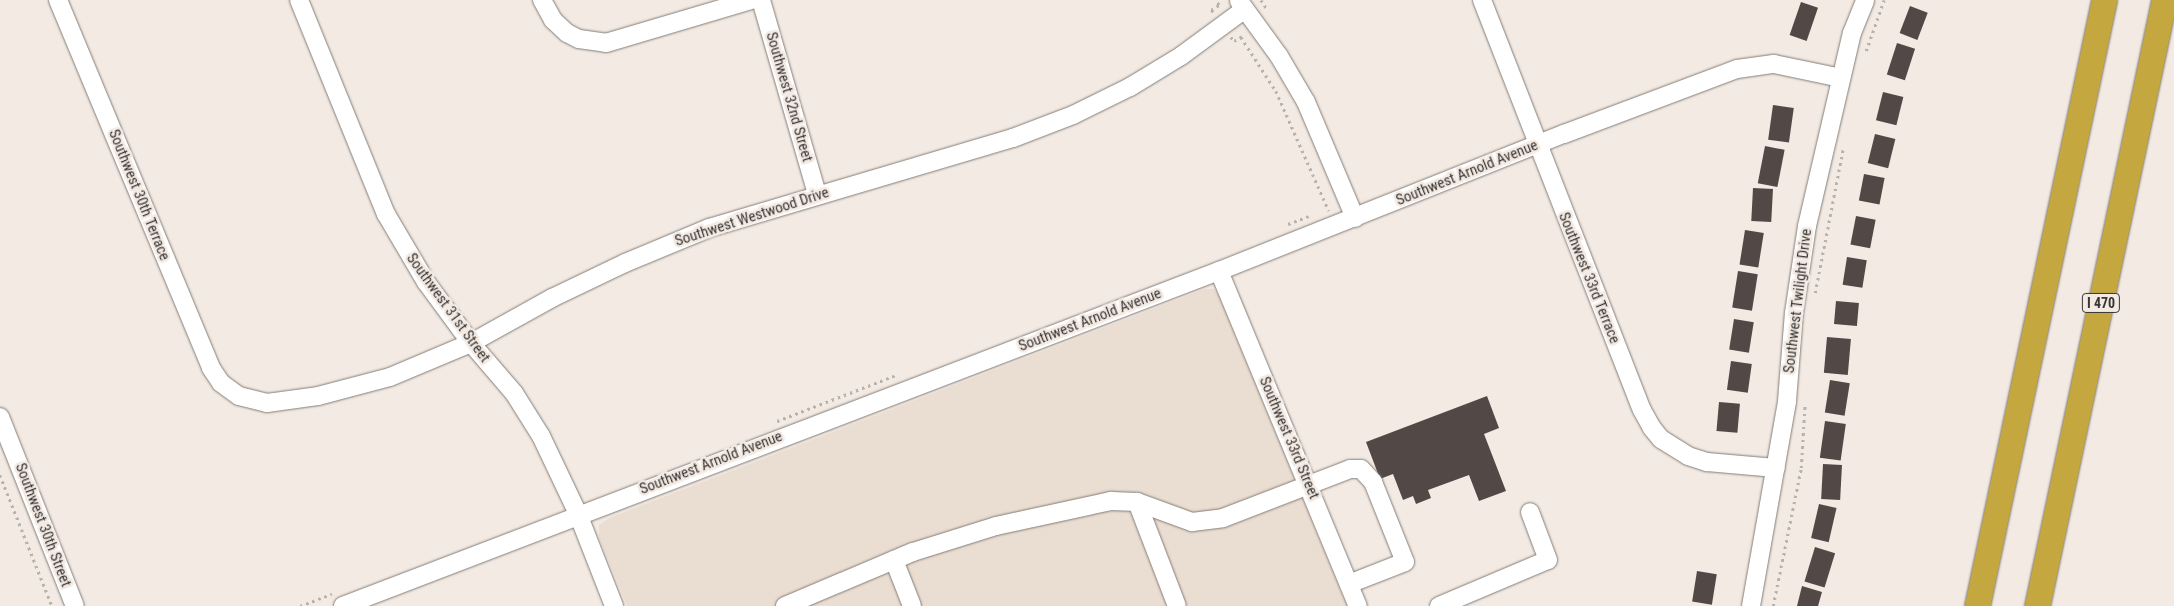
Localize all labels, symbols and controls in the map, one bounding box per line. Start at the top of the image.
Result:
street label: Southwest 32nd Street [762,30,816,164]
street label: Southwest 30th Terrace [104,127,174,263]
street label: Southwest Arnold Avenue [1394,136,1540,210]
street label: Southwest Westwood Drive [673,184,831,250]
street label: Southwest 33rd Terrace [1554,210,1624,346]
street label: Southwest Twilight Drive [1780,228,1816,374]
street label: Southwest 31st Street [402,250,494,366]
street label: Southwest Arnold Avenue [1016,284,1164,356]
road number: I 470 [2081,292,2121,314]
street label: Southwest 33rd Street [1255,374,1323,502]
street label: Southwest Arnold Avenue [637,427,785,499]
street label: Southwest 30th Street [11,461,75,589]

